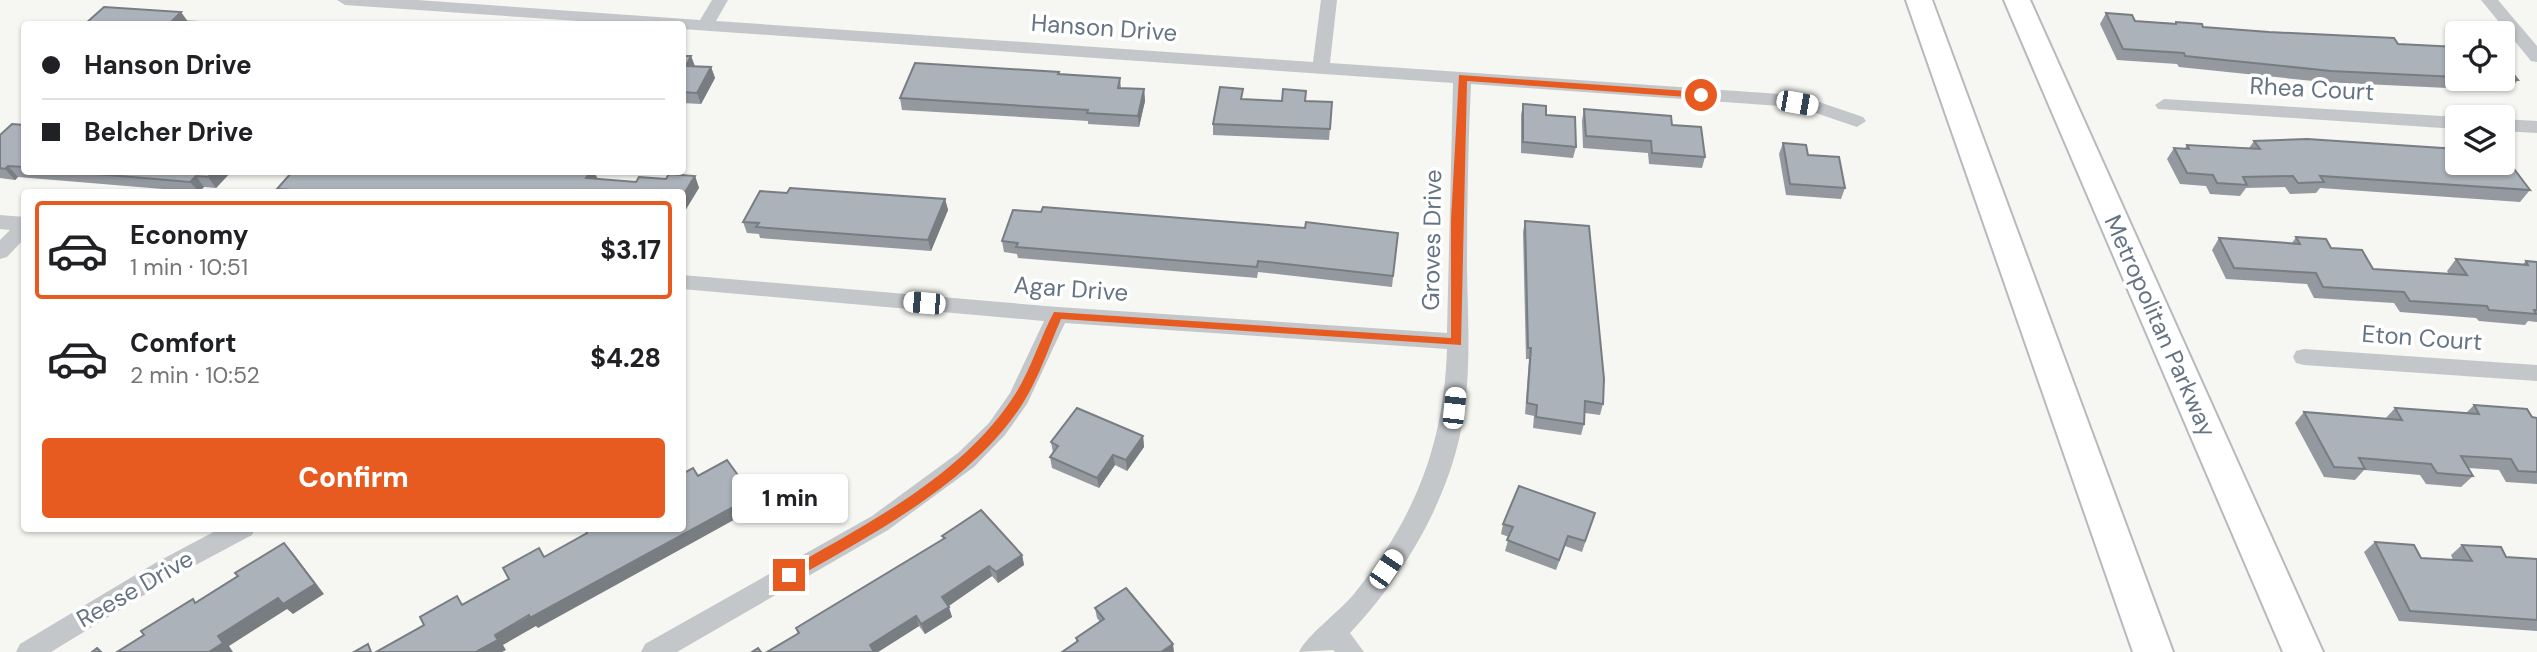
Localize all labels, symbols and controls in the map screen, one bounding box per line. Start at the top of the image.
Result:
street label: Hanson Drive [1030,7,1178,48]
map controls [2445,21,2515,175]
button: locate [2445,21,2515,91]
text: Hanson Drive [84,48,252,82]
street label: Rhea Court [2249,70,2375,107]
route start [1685,79,1717,111]
car [1775,89,1820,117]
button: layers [2445,105,2515,175]
text: Belcher Drive [84,115,253,149]
street label: Groves Drive [1415,169,1448,311]
street label: Metropolitan Parkway [2098,210,2223,442]
text: Economy [130,218,248,252]
icon: car [46,219,109,282]
text: $3.17 [600,233,661,267]
text: 1 min · 10:51 [130,252,248,282]
street label: Agar Drive [1013,269,1129,308]
car [903,291,946,315]
street label: Eton Court [2361,318,2483,357]
text: Comfort [130,326,236,360]
icon: car [46,327,109,390]
text: $4.28 [590,341,661,375]
text: 2 min · 10:52 [130,360,260,390]
car [1442,386,1467,430]
button: Confirm [42,438,665,518]
callout: 1 min [731,474,847,522]
text: 1 min [762,483,818,513]
street label: Reese Drive [71,543,199,634]
car [1366,546,1407,592]
route end [773,559,805,591]

